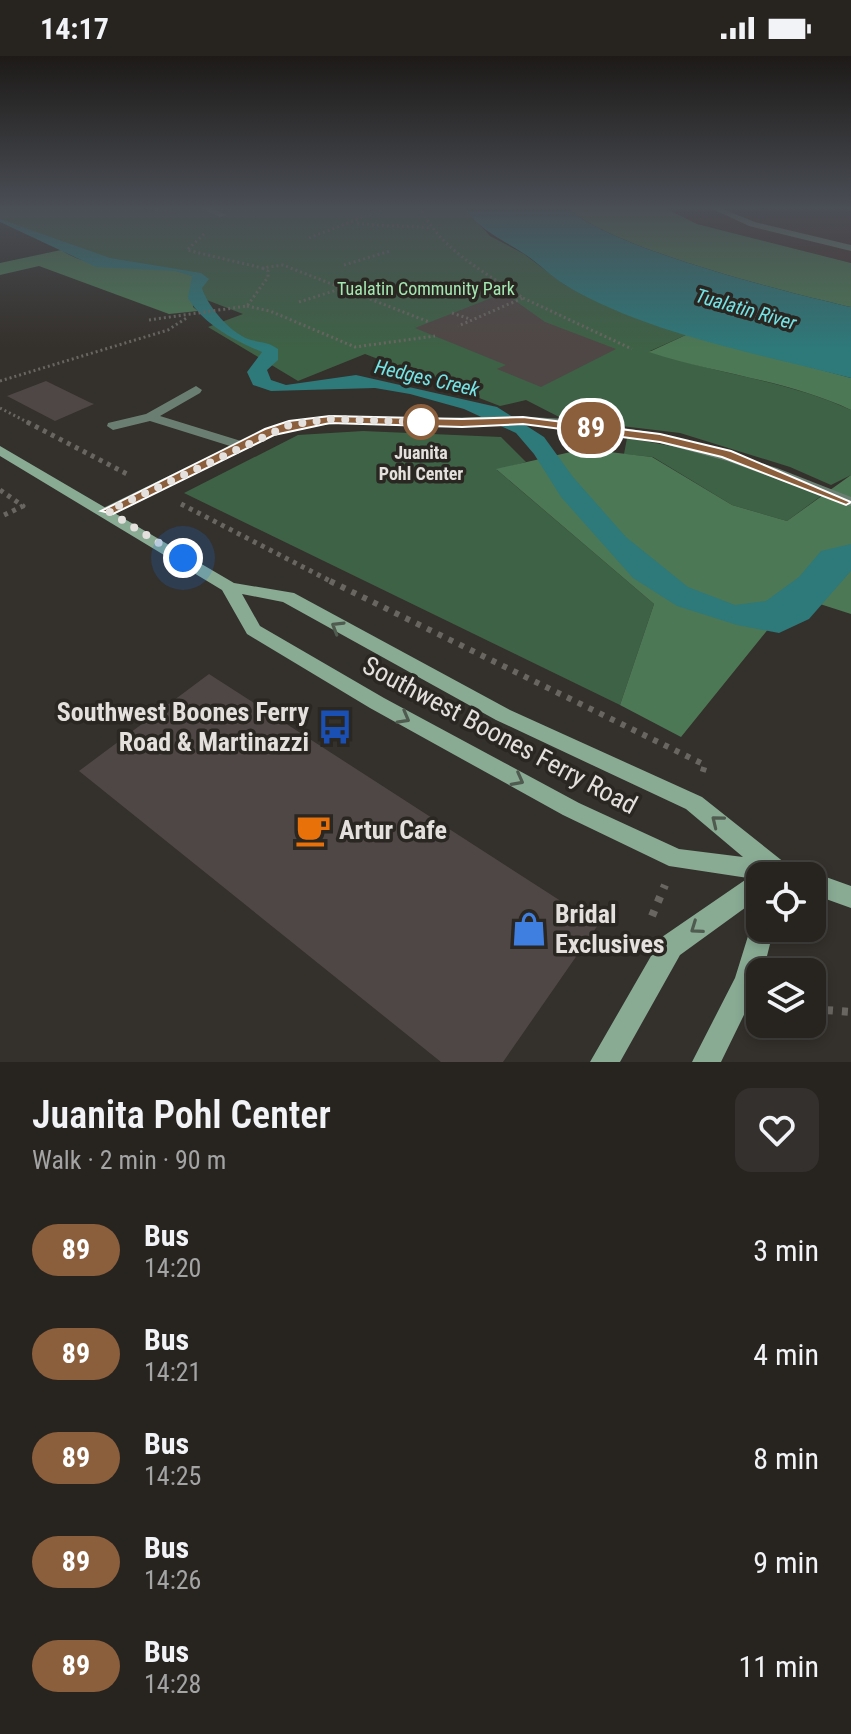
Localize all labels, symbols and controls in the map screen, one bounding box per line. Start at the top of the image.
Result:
text: 14:17 [40,11,109,46]
park label: Tualatin Community Park [337,278,515,299]
water label: Tualatin River [693,283,800,335]
water label: Hedges Creek [372,354,483,402]
line badge: 89 [555,402,627,454]
marker: Juanita Pohl Center [404,405,438,439]
text: 89 [577,411,605,444]
place label: Juanita Pohl Center [379,442,463,484]
your location [163,538,203,578]
one-way arrow [331,621,346,636]
street label: Southwest Boones Ferry Road [358,650,642,820]
place label: Southwest Boones Ferry Road & Martinazzi [57,697,309,757]
bus stop icon: Southwest Boones Ferry Road & Martinazzi [316,708,354,746]
one-way arrow [395,708,410,724]
one-way arrow [510,771,525,786]
cafe icon: Artur Cafe [294,811,332,849]
place label: Artur Cafe [339,815,447,845]
one-way arrow [712,816,726,831]
map controls [746,862,826,1038]
button: locate [746,862,826,942]
place label: Bridal Exclusives [555,899,665,959]
shop icon: Bridal Exclusives [510,910,548,948]
one-way arrow [691,918,705,933]
button: layers [746,958,826,1038]
button: heart [735,1088,819,1172]
text: Juanita Pohl Center [32,1093,331,1137]
text: Walk · 2 min · 90 m [32,1145,226,1175]
text: Bus [144,1218,189,1253]
text: 89 [62,1233,90,1266]
text: 3 min [753,1233,819,1268]
text: 14:20 [144,1253,201,1283]
text: Bus [144,1322,189,1357]
text: 89 [62,1337,90,1370]
text: 4 min [753,1337,819,1372]
text: 14:21 [144,1357,201,1387]
text: Bus [144,1426,189,1461]
text: 89 [62,1441,90,1474]
text: 8 min [753,1441,819,1476]
text: 14:25 [144,1461,201,1491]
text: Bus [144,1530,189,1565]
text: 89 [62,1545,90,1578]
text: 9 min [753,1545,819,1580]
text: 14:26 [144,1565,201,1595]
text: Bus [144,1634,189,1669]
text: 89 [62,1649,90,1682]
text: 11 min [738,1649,819,1684]
text: 14:28 [144,1669,201,1699]

